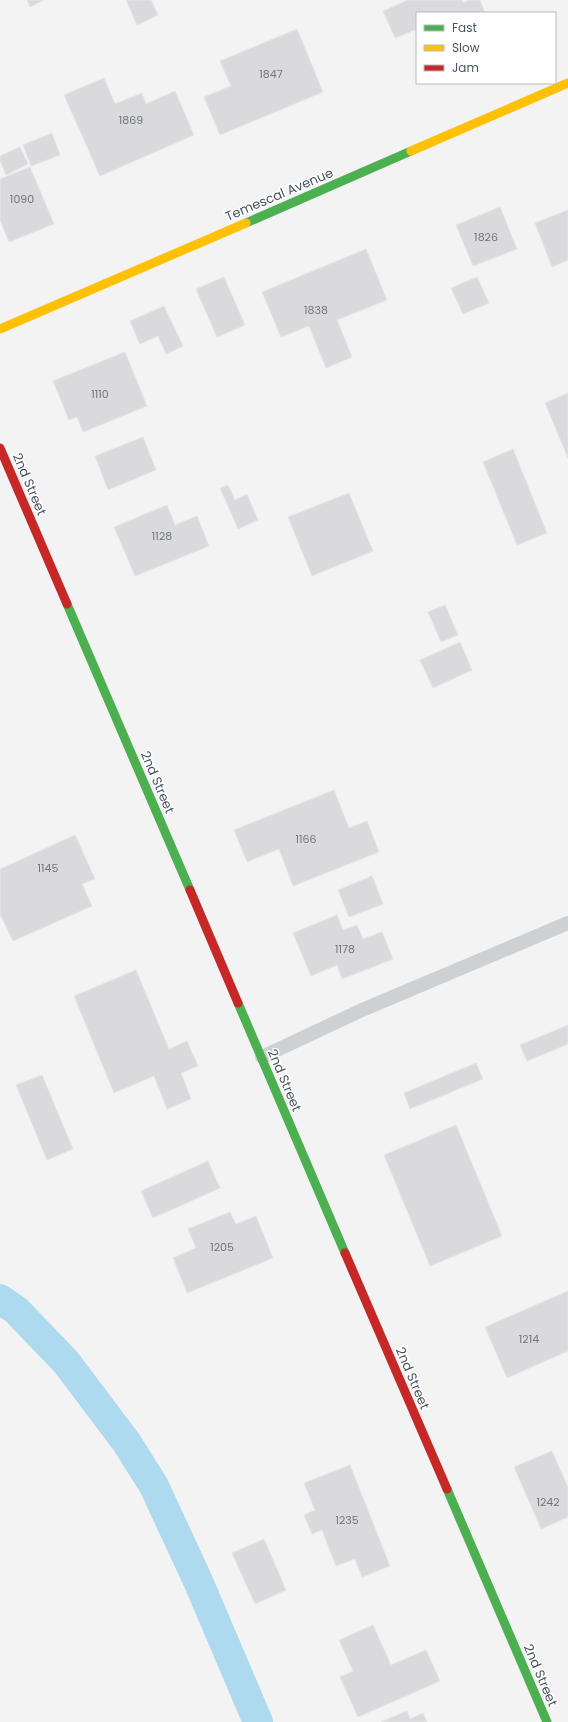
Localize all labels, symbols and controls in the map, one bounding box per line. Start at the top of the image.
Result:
legend [416,12,556,84]
text: Fast [452,19,477,36]
text: Slow [452,39,480,56]
text: Jam [452,59,479,76]
house number: 1847 [259,66,283,82]
house number: 1869 [119,112,143,128]
street label: Temescal Avenue [222,163,336,226]
house number: 1090 [10,191,34,207]
house number: 1826 [474,229,498,245]
house number: 1838 [304,302,328,318]
house number: 1110 [91,386,109,402]
street label: 2nd Street [8,450,51,519]
house number: 1128 [152,528,172,544]
street label: 2nd Street [136,748,179,817]
house number: 1166 [295,831,317,847]
house number: 1145 [38,860,59,876]
house number: 1178 [335,941,355,957]
street label: 2nd Street [263,1046,306,1115]
house number: 1205 [210,1239,234,1255]
house number: 1214 [519,1331,539,1347]
street label: 2nd Street [391,1344,434,1413]
house number: 1242 [536,1494,560,1510]
house number: 1235 [335,1512,359,1528]
street label: 2nd Street [519,1641,562,1710]

